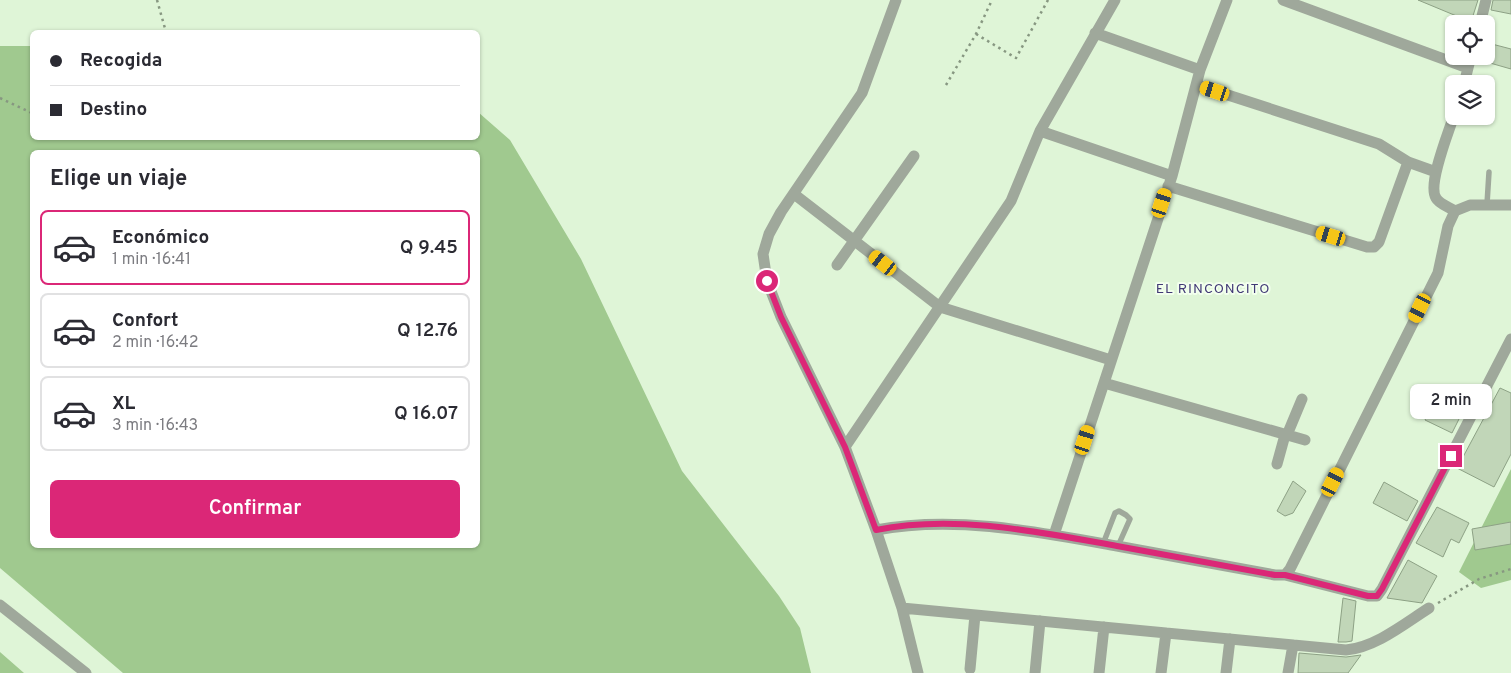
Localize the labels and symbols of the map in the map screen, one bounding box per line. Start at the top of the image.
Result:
car [1198,79,1231,103]
car [1150,186,1173,220]
car [1314,224,1347,248]
car [866,248,899,278]
route start [756,270,778,292]
district label: EL RINCONCITO [1156,281,1270,298]
car [1406,291,1433,325]
callout: 2 min [1410,384,1492,418]
car [1073,423,1096,457]
route end [1440,445,1462,467]
car [1319,465,1346,499]

